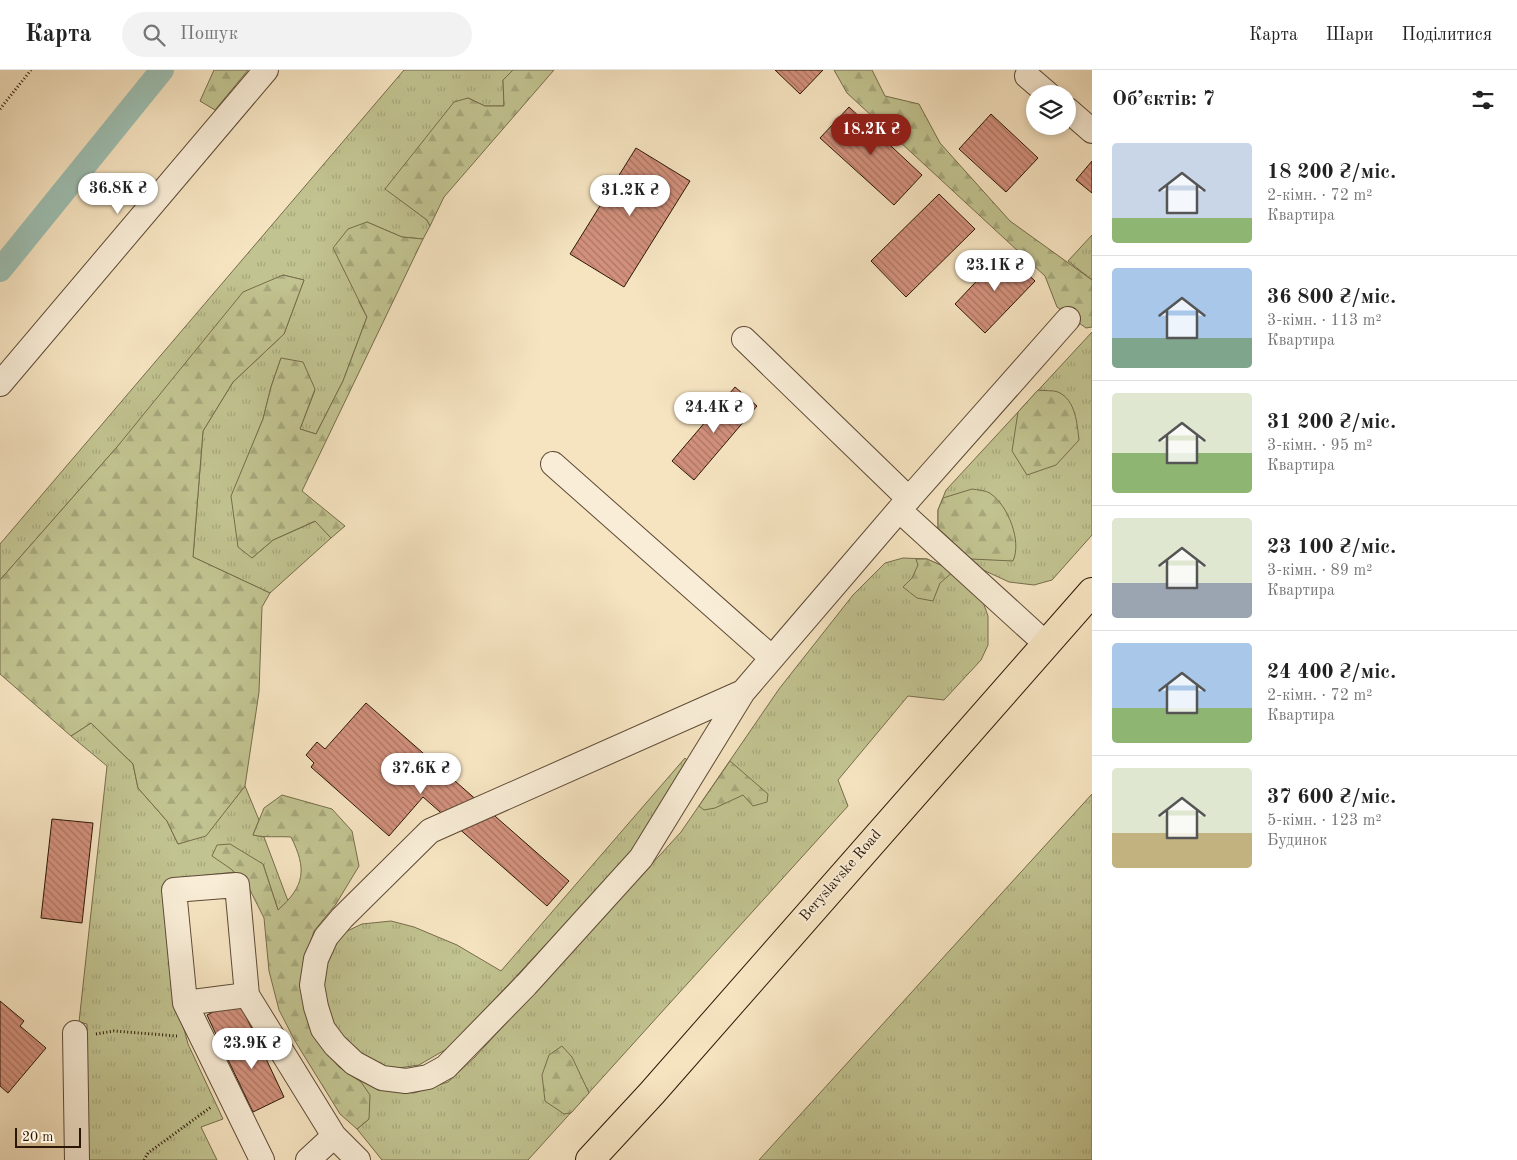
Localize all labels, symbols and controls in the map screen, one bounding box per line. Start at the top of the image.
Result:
search box [122,12,472,57]
icon: search [140,21,168,49]
text: Карта [25,23,92,47]
text: Пошук [180,25,238,44]
text: Карта [1249,26,1298,44]
text: Шари [1326,26,1374,44]
text: Поділитися [1402,26,1492,44]
map controls [1026,85,1076,135]
button: layers [1026,85,1076,135]
icon: filters [1469,86,1497,114]
text: Об’єктів: 7 [1112,89,1215,110]
pin: 18.2K ₴ [825,114,917,156]
text: 18.2K ₴ [842,122,900,138]
text: 18 200 ₴/міс. [1267,162,1396,183]
icon: home [1152,163,1212,223]
pin: 36.8K ₴ [72,172,164,215]
pin: 31.2K ₴ [584,174,676,217]
text: 36.8K ₴ [89,181,147,197]
text: 31.2K ₴ [601,183,659,199]
text: 2-кімн. · 72 m² [1267,188,1372,204]
text: Квартира [1267,208,1335,224]
pin: 23.1K ₴ [949,250,1041,292]
text: 23.1K ₴ [966,258,1024,274]
text: 36 800 ₴/міс. [1267,287,1396,308]
icon: home [1152,288,1212,348]
text: 3-кімн. · 113 m² [1267,313,1382,329]
text: Квартира [1267,333,1335,349]
pin: 24.4K ₴ [668,392,760,434]
text: 24.4K ₴ [685,400,743,416]
text: 31 200 ₴/міс. [1267,412,1396,433]
icon: home [1152,413,1212,473]
text: 3-кімн. · 95 m² [1267,438,1372,454]
text: Квартира [1267,458,1335,474]
text: 23 100 ₴/міс. [1267,537,1396,558]
icon: home [1152,538,1212,598]
text: 3-кімн. · 89 m² [1267,563,1372,579]
text: Квартира [1267,583,1335,599]
text: 24 400 ₴/міс. [1267,662,1396,683]
icon: home [1152,663,1212,723]
text: 2-кімн. · 72 m² [1267,688,1372,704]
text: Квартира [1267,708,1335,724]
pin: 37.6K ₴ [375,752,467,795]
text: 37.6K ₴ [392,761,450,777]
text: 37 600 ₴/міс. [1267,787,1396,808]
icon: home [1152,788,1212,848]
text: 5-кімн. · 123 m² [1267,813,1382,829]
street label: Beryslavske Road [797,827,885,925]
text: Будинок [1267,833,1327,849]
pin: 23.9K ₴ [206,1028,298,1070]
text: 23.9K ₴ [223,1036,281,1052]
scale bar [15,1125,81,1148]
text: 20 m [22,1130,53,1144]

